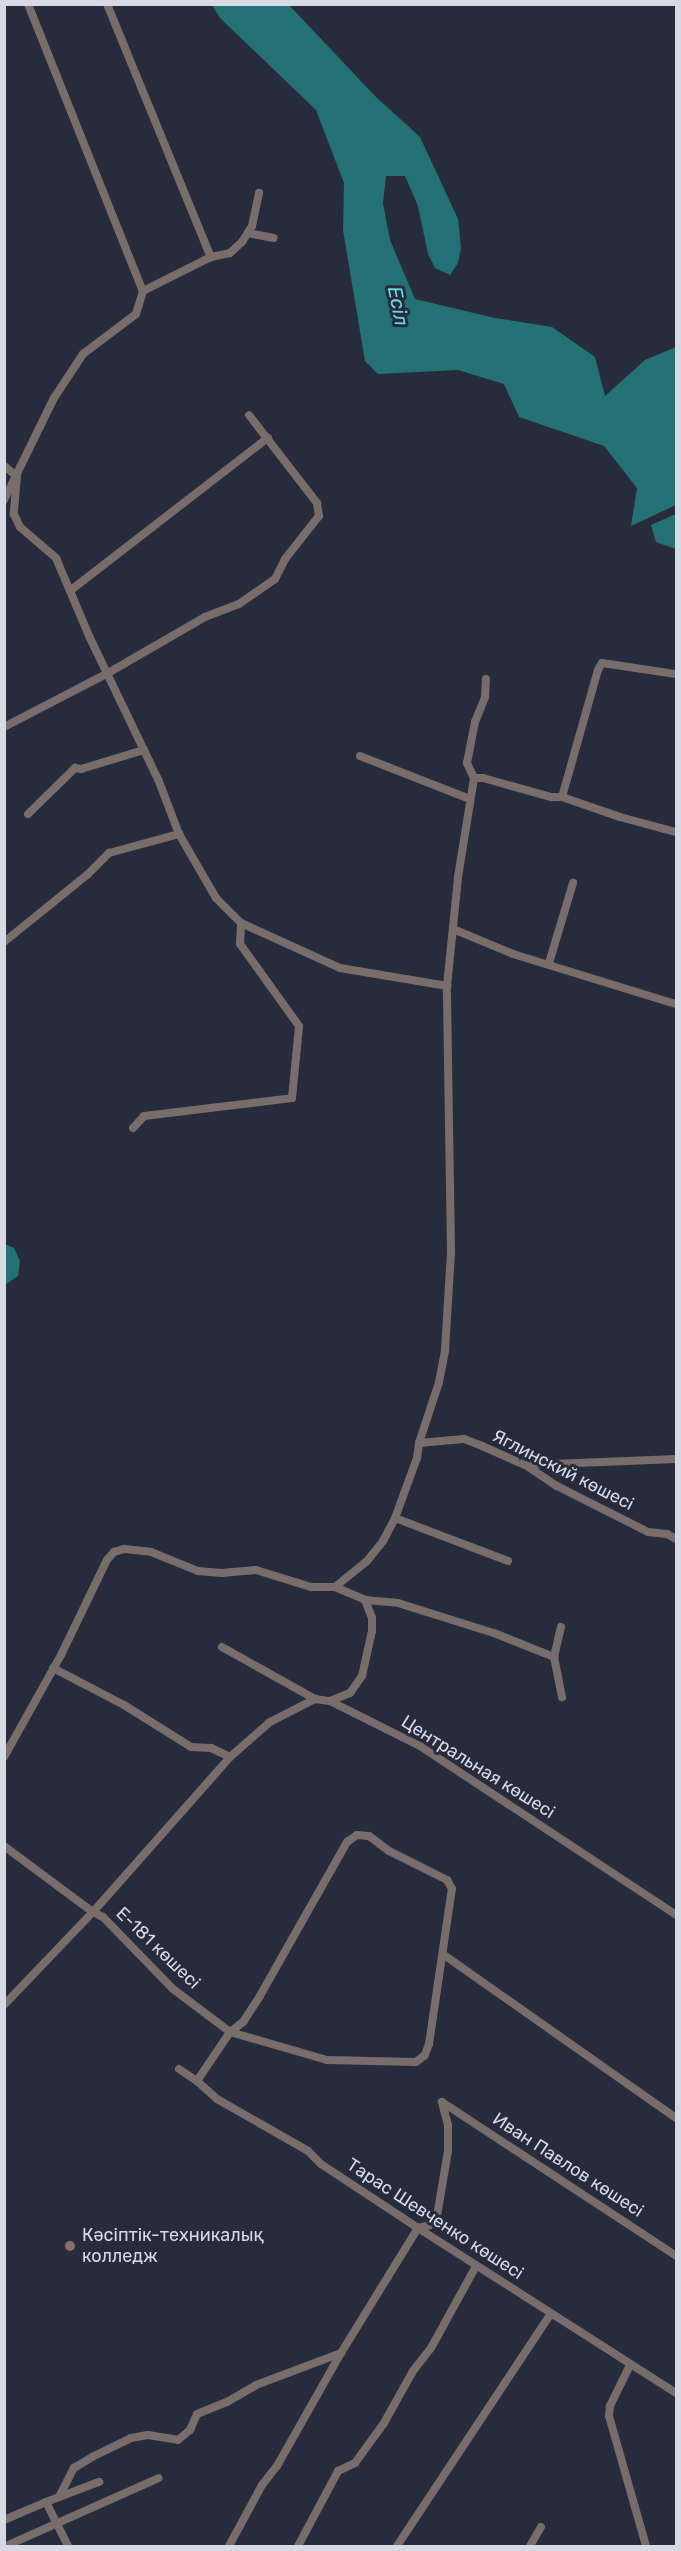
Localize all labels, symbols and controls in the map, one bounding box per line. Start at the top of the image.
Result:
water label: Есіл [382,284,414,328]
street label: Яглинский көшесі [489,1425,637,1515]
street label: Центральная көшесі [397,1711,559,1823]
street label: Е-181 көшесі [111,1903,205,1993]
street label: Иван Павлов көшесі [489,2108,647,2222]
street label: Тарас Шевченко көшесі [343,2154,527,2284]
place label: Кәсіптік-техникалық колледж [82,2225,264,2268]
marker: Кәсіптік-техникалық колледж [63,2239,77,2253]

